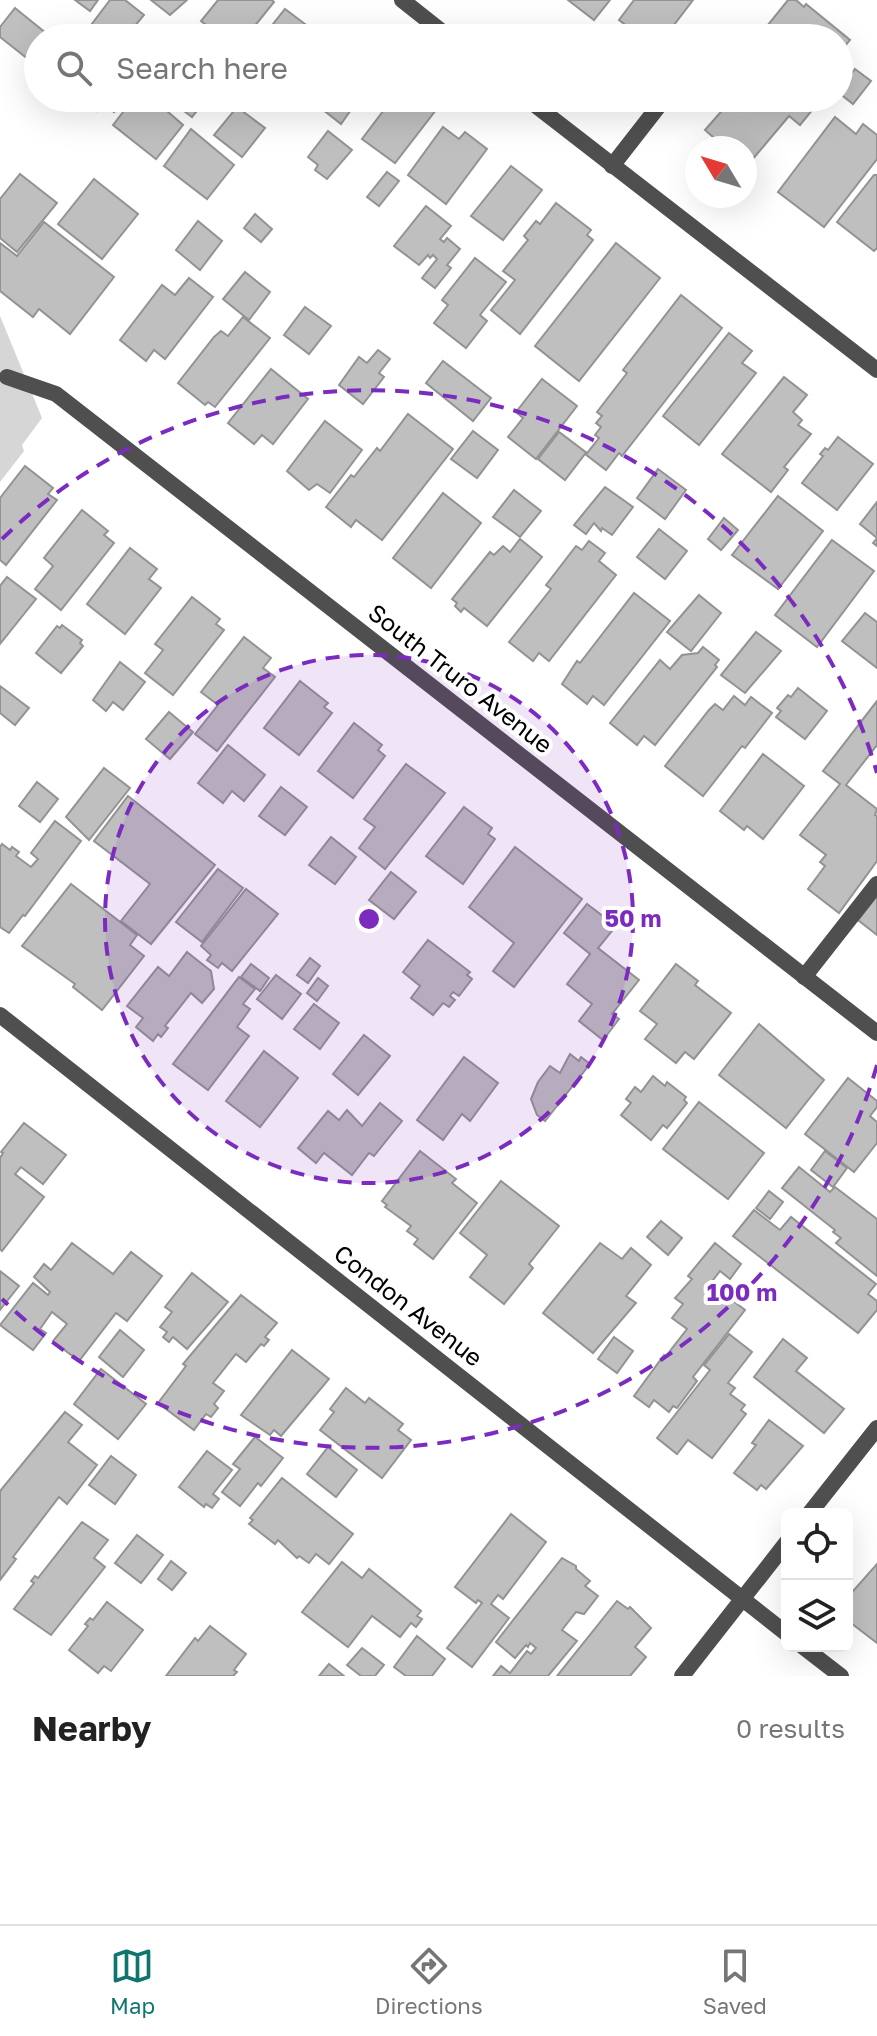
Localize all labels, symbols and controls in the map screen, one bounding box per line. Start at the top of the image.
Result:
search box [24,24,853,112]
icon: search [52,46,96,90]
text: Search here [116,50,288,86]
north arrow [685,136,757,208]
street label: South Truro Avenue [363,597,559,759]
text: 50 m [604,903,662,932]
centre of rings [355,905,383,933]
street label: Condon Avenue [329,1238,489,1372]
text: 100 m [707,1277,777,1306]
map controls [781,1508,853,1652]
button: locate [781,1508,853,1580]
button: layers [781,1580,853,1652]
text: Nearby [32,1708,152,1748]
text: 0 results [736,1713,845,1744]
tab: Map [110,1944,155,2019]
tab: Directions [375,1944,483,2019]
tab: Saved [703,1944,767,2019]

